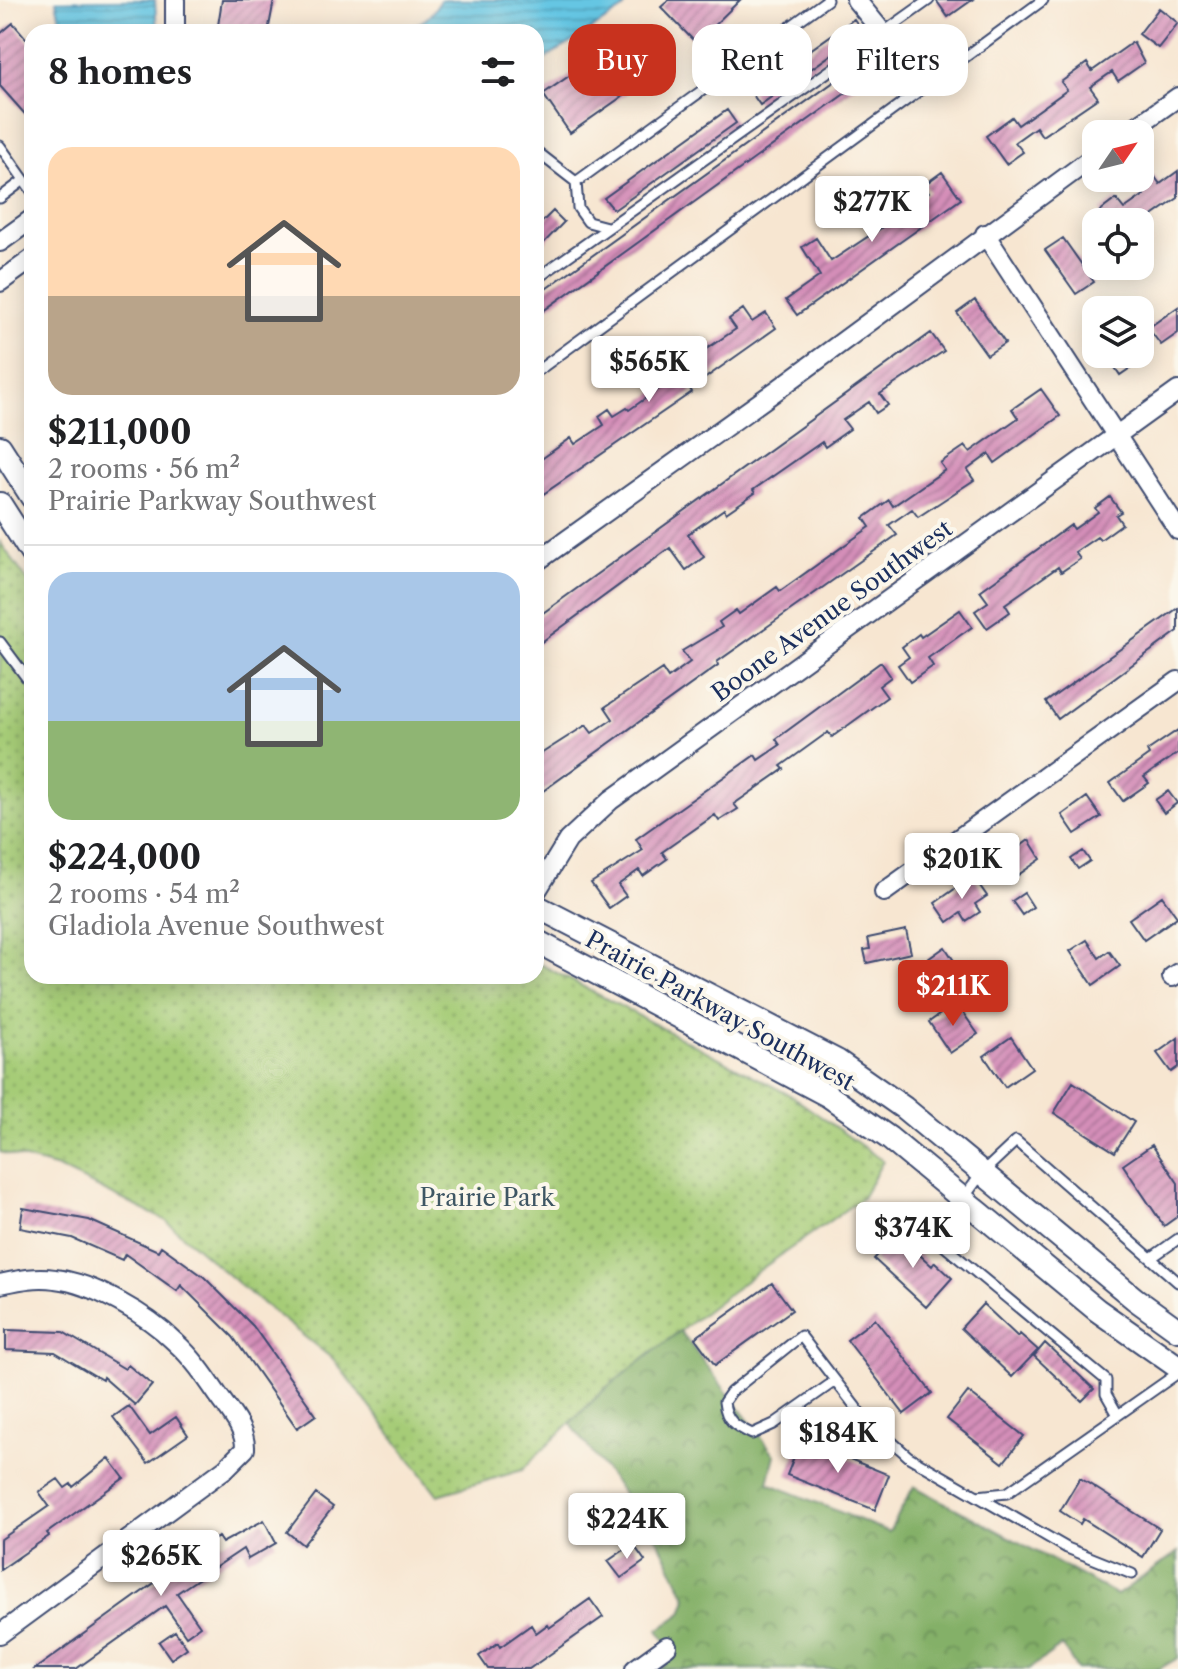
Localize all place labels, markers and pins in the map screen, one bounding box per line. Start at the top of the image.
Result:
pin: $277K [816,176,928,244]
pin: $565K [593,336,705,404]
pin: $201K [906,833,1018,901]
pin: $211K [897,960,1009,1028]
pin: $374K [857,1202,969,1270]
pin: $184K [782,1407,894,1475]
pin: $224K [571,1493,683,1561]
pin: $265K [105,1530,217,1598]

